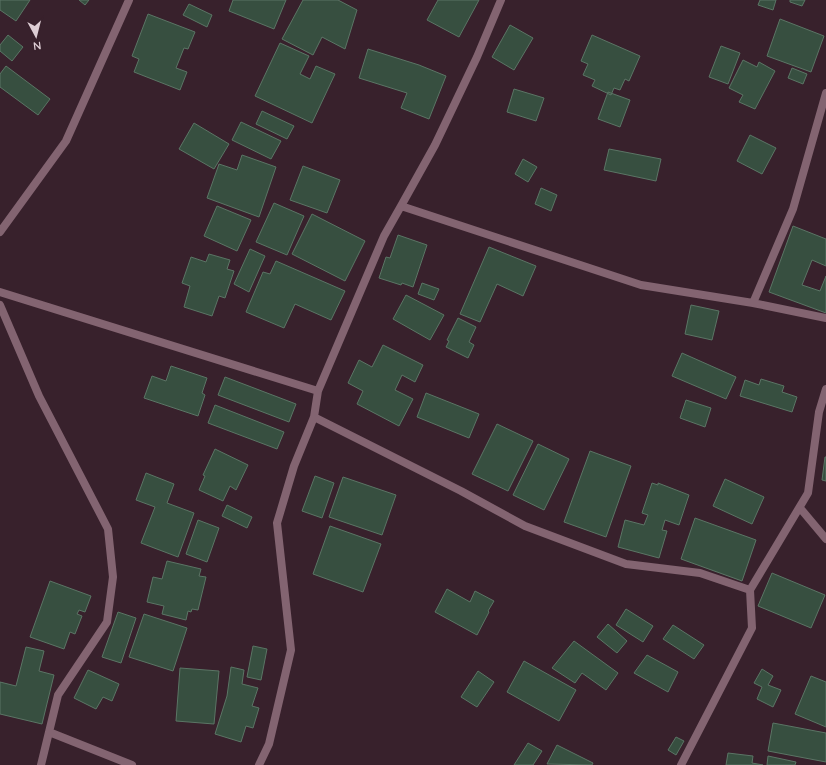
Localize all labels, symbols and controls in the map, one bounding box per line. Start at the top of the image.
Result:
north arrow [16,16,56,56]
text: N [32,38,42,53]

